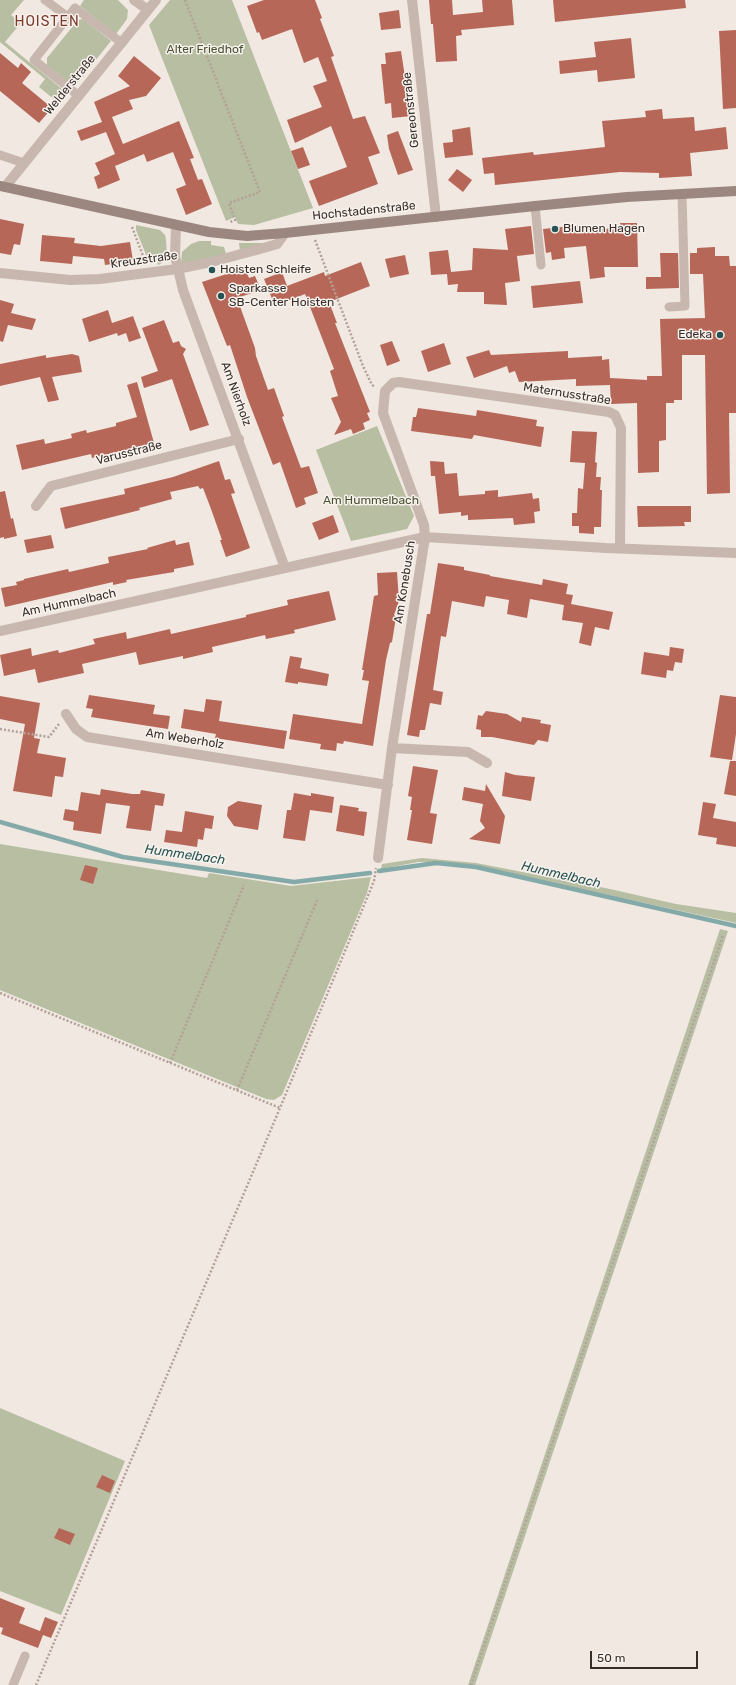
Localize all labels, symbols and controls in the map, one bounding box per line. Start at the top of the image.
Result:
district label: HOISTEN [14,14,80,30]
park label: Alter Friedhof [167,43,243,57]
street label: Welderstraße [41,52,99,118]
street label: Gereonstraße [400,72,422,148]
street label: Hochstadenstraße [312,198,416,224]
place label: Blumen Hagen [563,222,645,236]
marker: Blumen Hagen [550,224,560,234]
street label: Kreuzstraße [110,248,178,272]
place label: Hoisten Schleife [220,263,311,277]
marker: Hoisten Schleife [207,265,217,275]
place label: Sparkasse SB-Center Hoisten [229,282,334,310]
marker: Sparkasse SB-Center Hoisten [216,291,226,301]
place label: Edeka [678,328,712,342]
marker: Edeka [715,330,725,340]
street label: Am Nierholz [218,360,254,428]
street label: Maternusstraße [522,380,612,408]
street label: Varusstraße [95,438,163,468]
park label: Am Hummelbach [323,494,419,508]
street label: Am Konebusch [391,539,419,625]
street label: Am Hummelbach [20,586,118,620]
street label: Am Weberholz [145,726,225,752]
water label: Hummelbach [144,842,226,868]
water label: Hummelbach [520,858,602,892]
scale bar [592,1643,700,1669]
text: 50 m [597,1651,625,1665]

